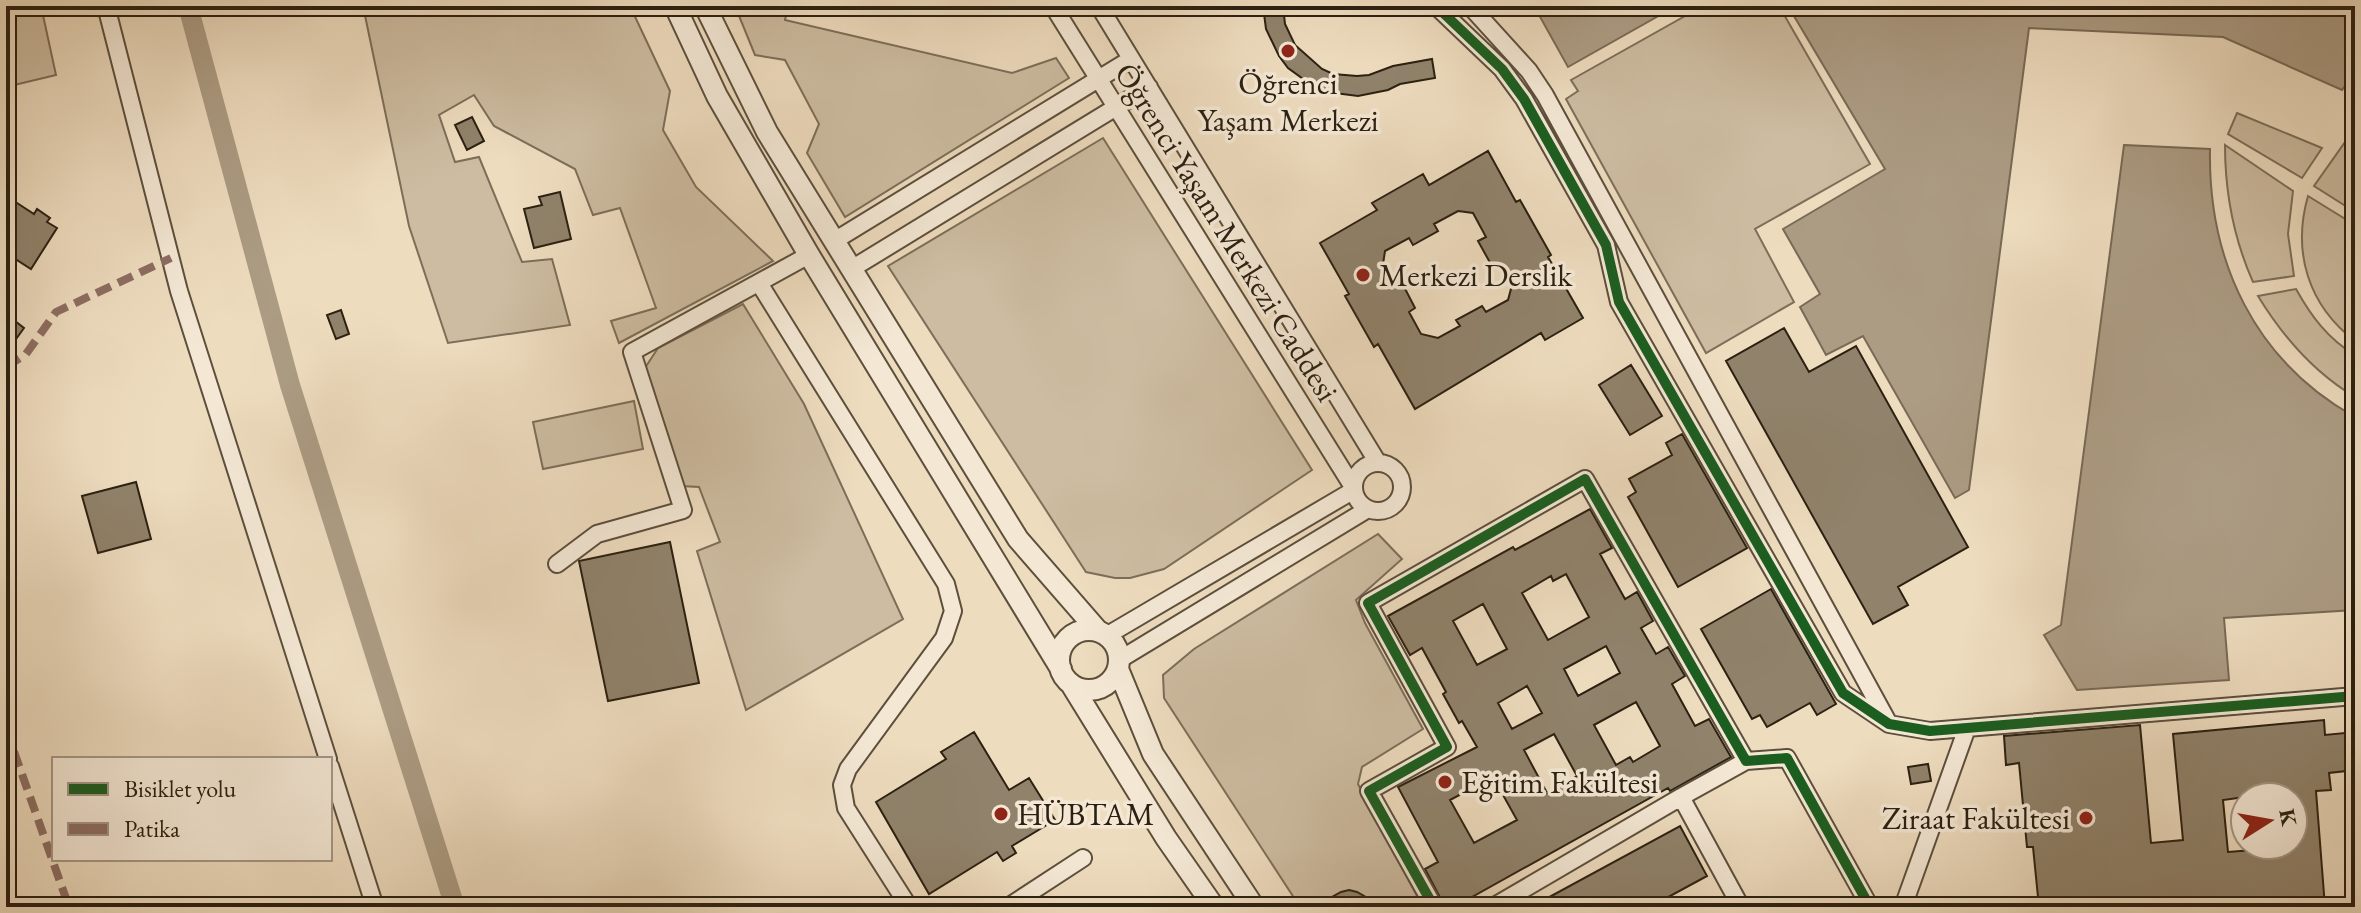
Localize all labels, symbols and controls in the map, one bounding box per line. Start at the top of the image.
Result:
marker: Öğrenci Yaşam Merkezi [1279,42,1297,60]
street label: Öğrenci Yaşam Merkezi Caddesi [1105,55,1349,409]
place label: Öğrenci Yaşam Merkezi [1197,62,1379,141]
place label: Merkezi Derslik [1379,254,1573,296]
marker: Merkezi Derslik [1354,266,1372,284]
legend [52,757,332,861]
place label: Eğitim Fakültesi [1461,761,1659,803]
text: Bisiklet yolu [124,773,237,804]
marker: Eğitim Fakültesi [1436,773,1454,791]
north arrow [2229,781,2309,861]
place label: HÜBTAM [1017,793,1154,835]
place label: Ziraat Fakültesi [1882,797,2070,839]
marker: HÜBTAM [992,805,1010,823]
text: K [2272,806,2304,828]
marker: Ziraat Fakültesi [2077,809,2095,827]
text: Patika [124,813,180,844]

